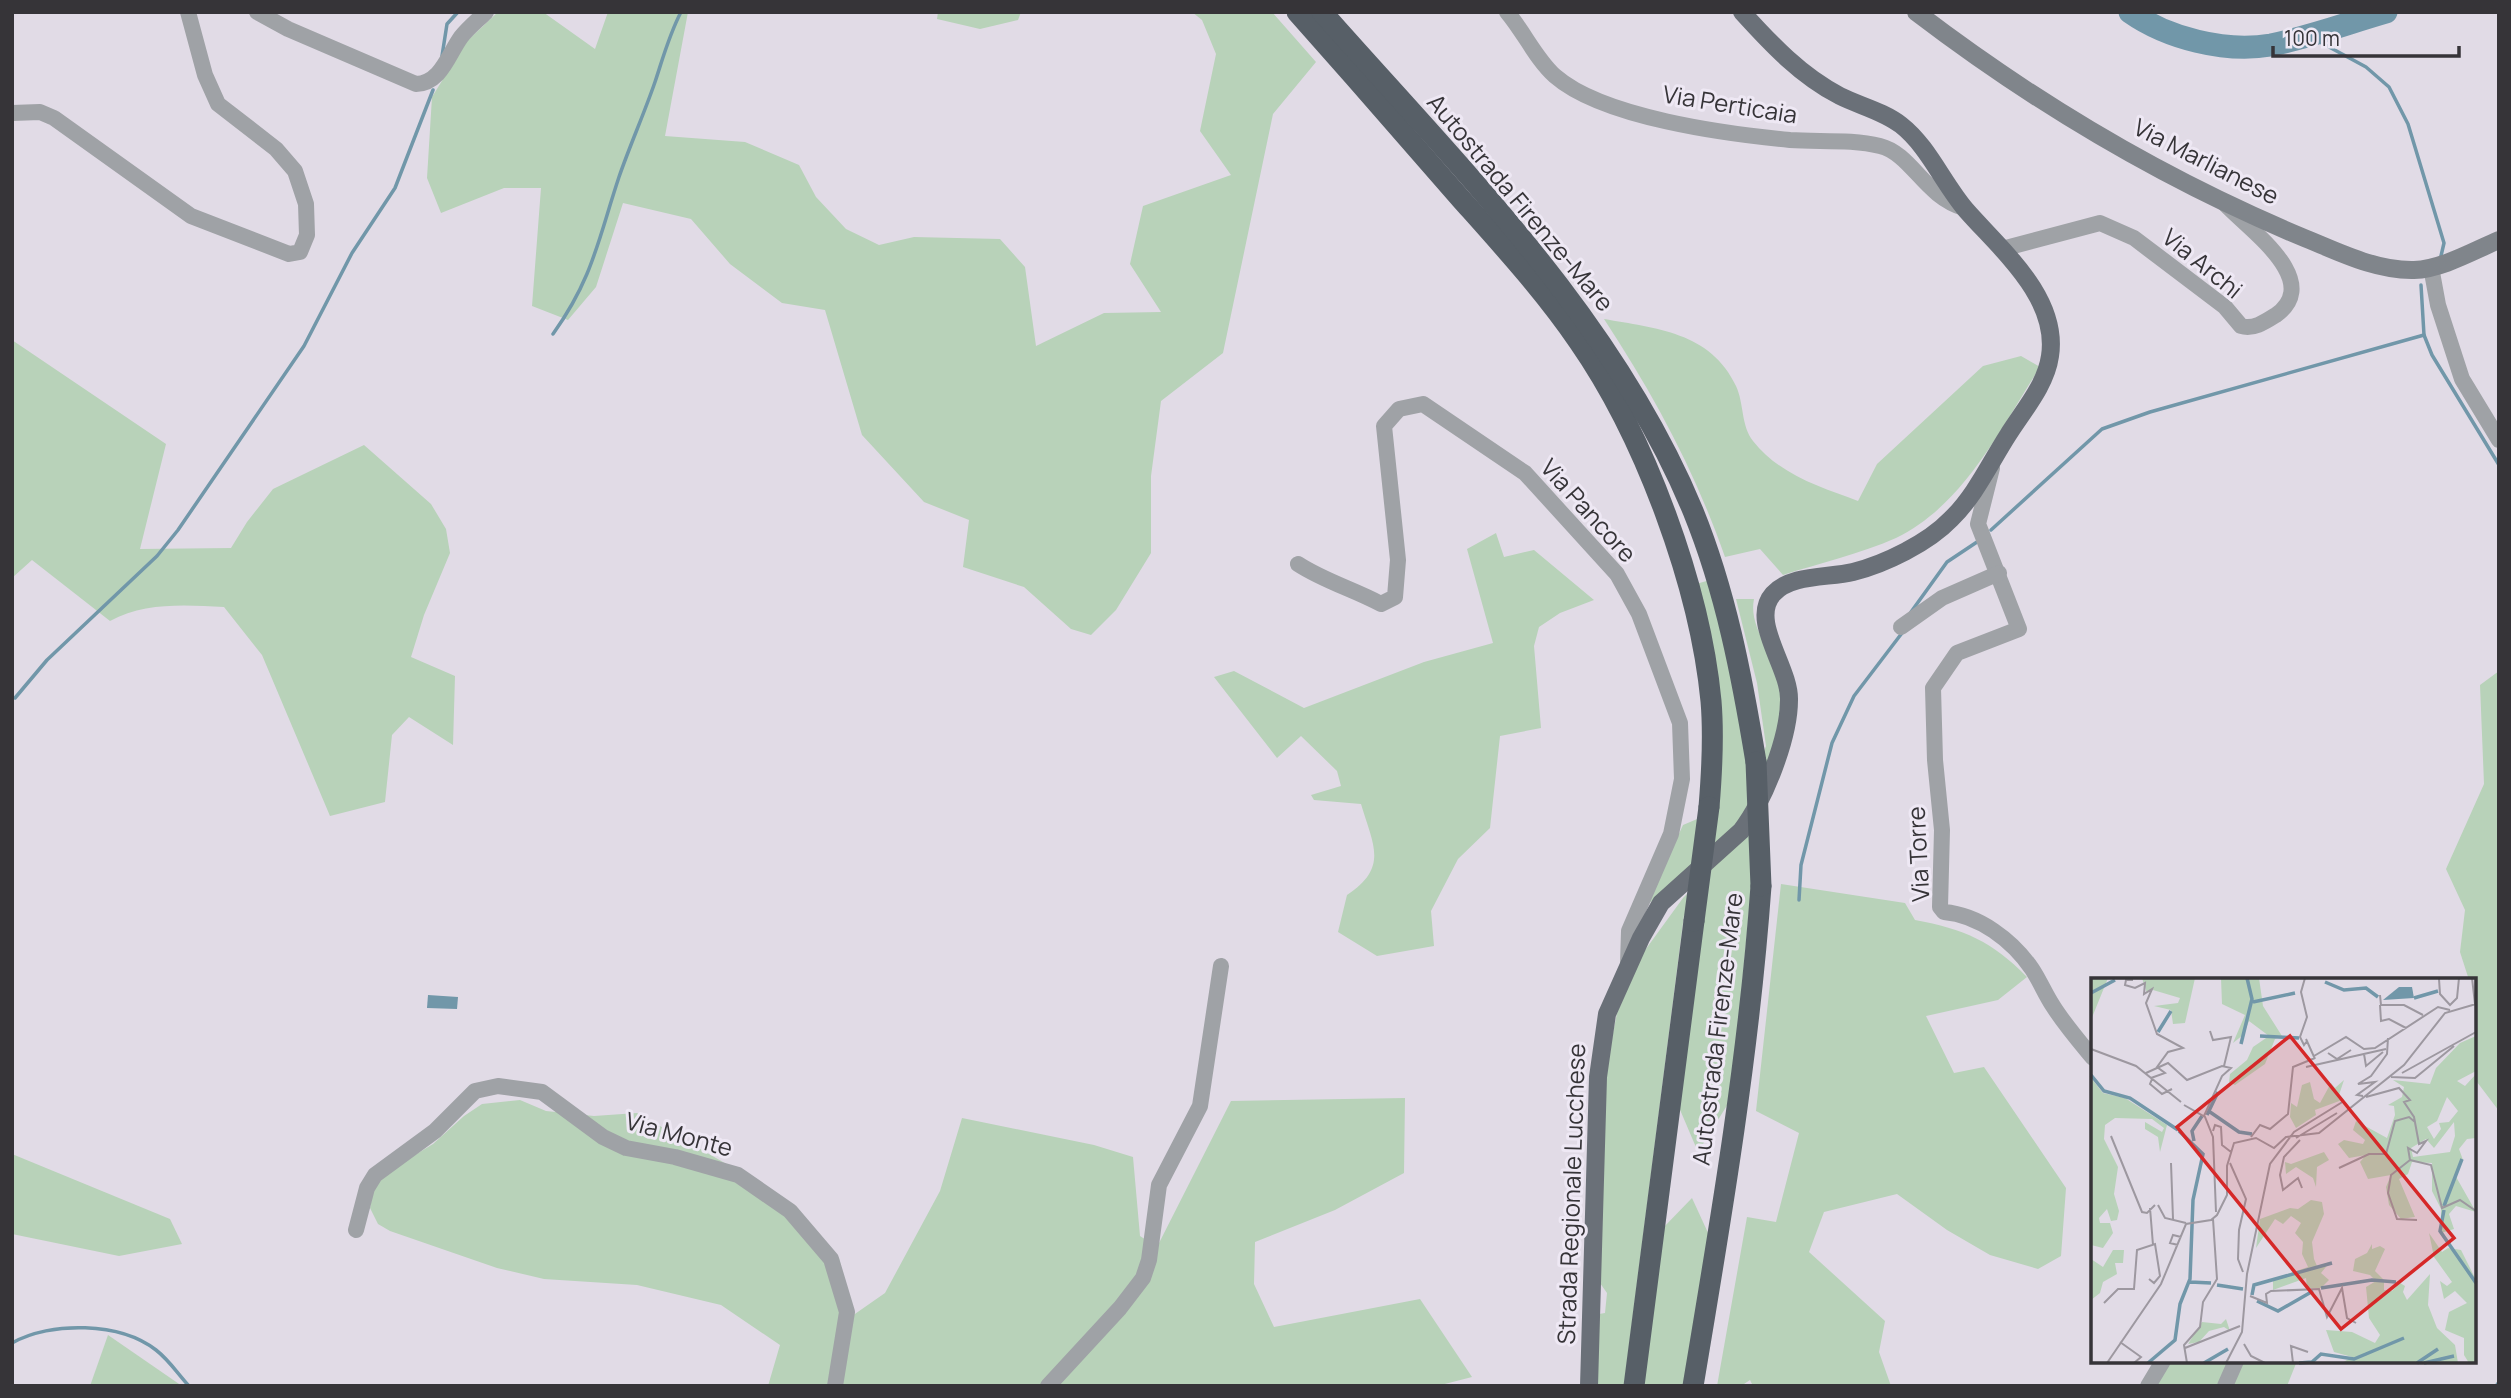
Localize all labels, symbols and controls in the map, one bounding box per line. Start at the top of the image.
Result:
scale bar [2273,14,2458,58]
text: 100 m [2284,24,2340,52]
street label: Via Perticaia [1661,77,1800,130]
street label: Autostrada Firenze-Mare [1420,86,1622,318]
street label: Via Marlianese [2128,110,2285,212]
street label: Via Archi [2156,220,2250,305]
street label: Via Pancore [1534,451,1644,569]
street label: Via Torre [1899,806,1936,903]
street label: Autostrada Firenze-Mare [1683,891,1750,1167]
inset map [2091,978,2476,1363]
street label: Strada Regionale Lucchese [1549,1043,1592,1345]
street label: Via Monte [622,1103,737,1164]

